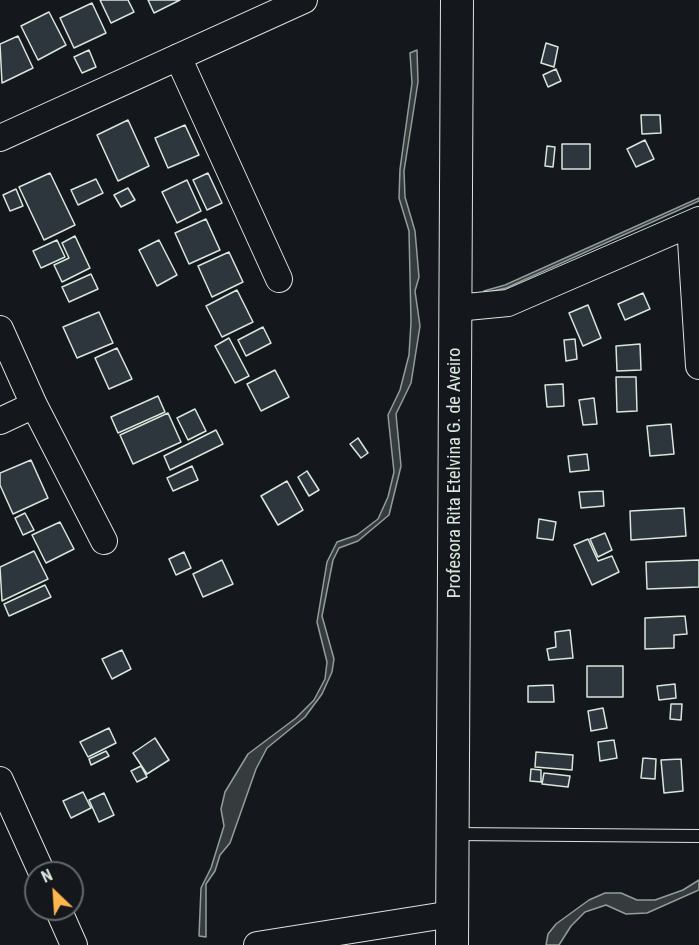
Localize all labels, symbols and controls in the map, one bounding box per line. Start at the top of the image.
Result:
street label: Profesora Rita Etelvina G. de Aveiro [444,348,466,598]
north arrow [24,861,84,921]
text: N [39,865,55,887]

